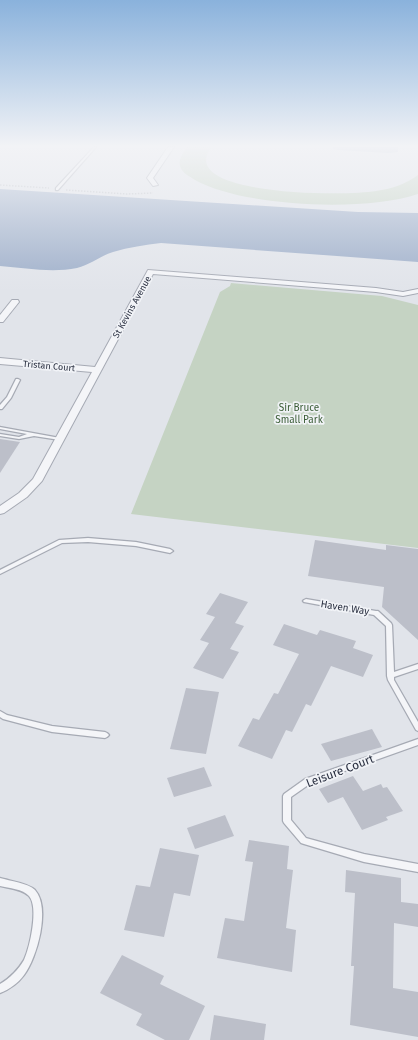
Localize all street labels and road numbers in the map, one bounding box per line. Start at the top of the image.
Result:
street label: St Kevins Avenue [111,274,153,340]
street label: Tristan Court [22,359,76,373]
street label: Haven Way [320,598,370,618]
street label: Leisure Court [304,751,377,790]

